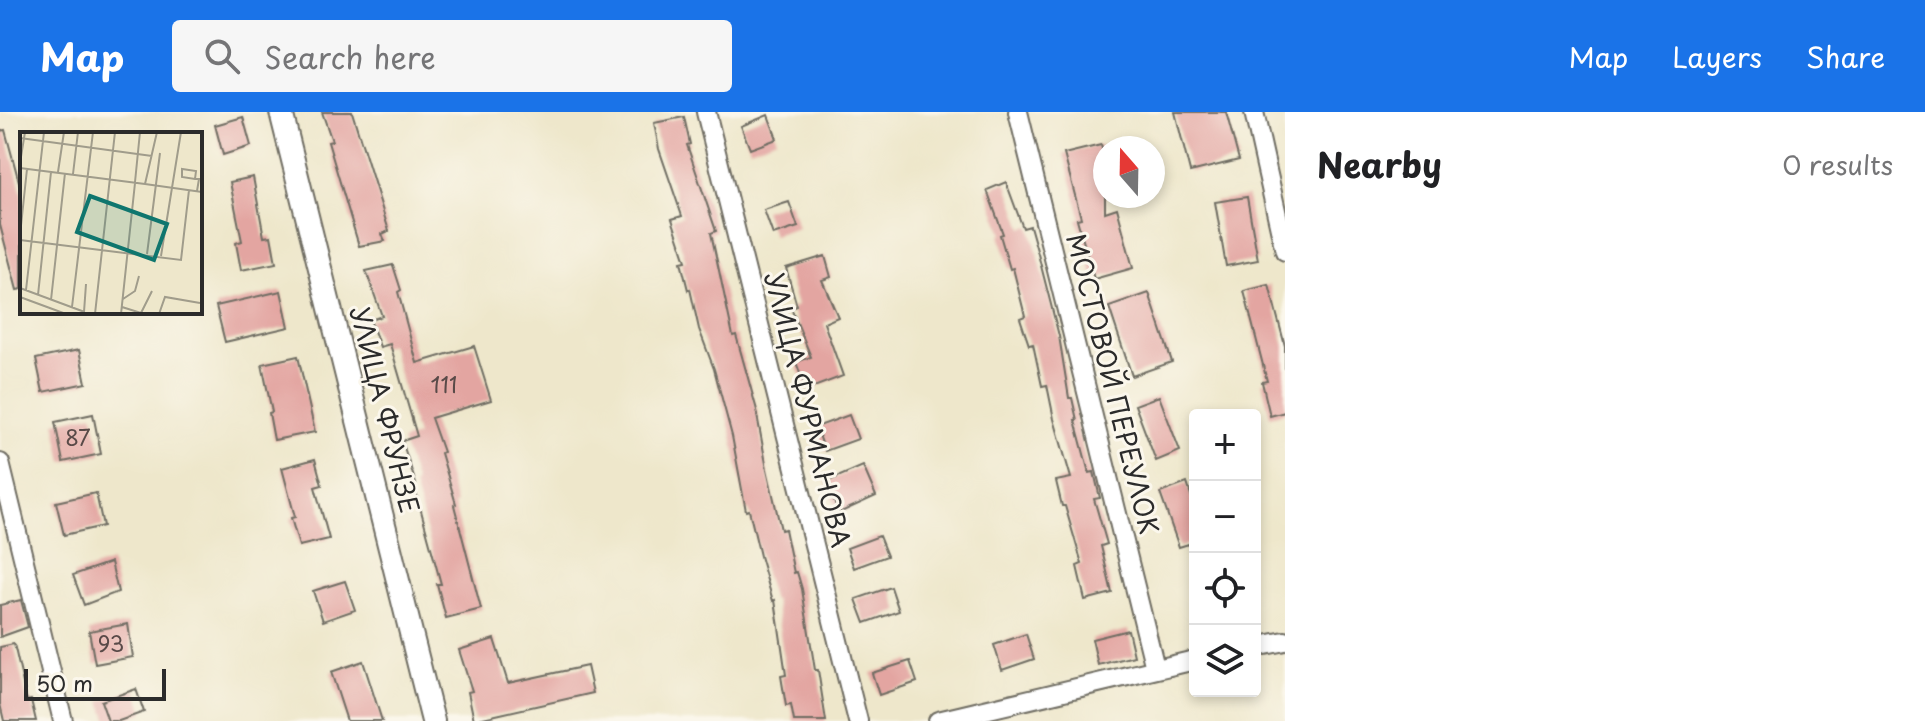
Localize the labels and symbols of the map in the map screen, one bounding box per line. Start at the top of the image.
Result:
inset map [20,132,202,314]
north arrow [1093,136,1165,208]
street label: МОСТОВОЙ ПЕРЕУЛОК [1057,229,1170,538]
street label: УЛИЦА ФУРМАНОВА [755,268,861,551]
street label: УЛИЦА ФРУНЗЕ [341,302,430,517]
house number: 111 [431,367,457,400]
house number: 87 [65,420,91,453]
house number: 93 [98,626,124,659]
scale bar [24,665,166,701]

